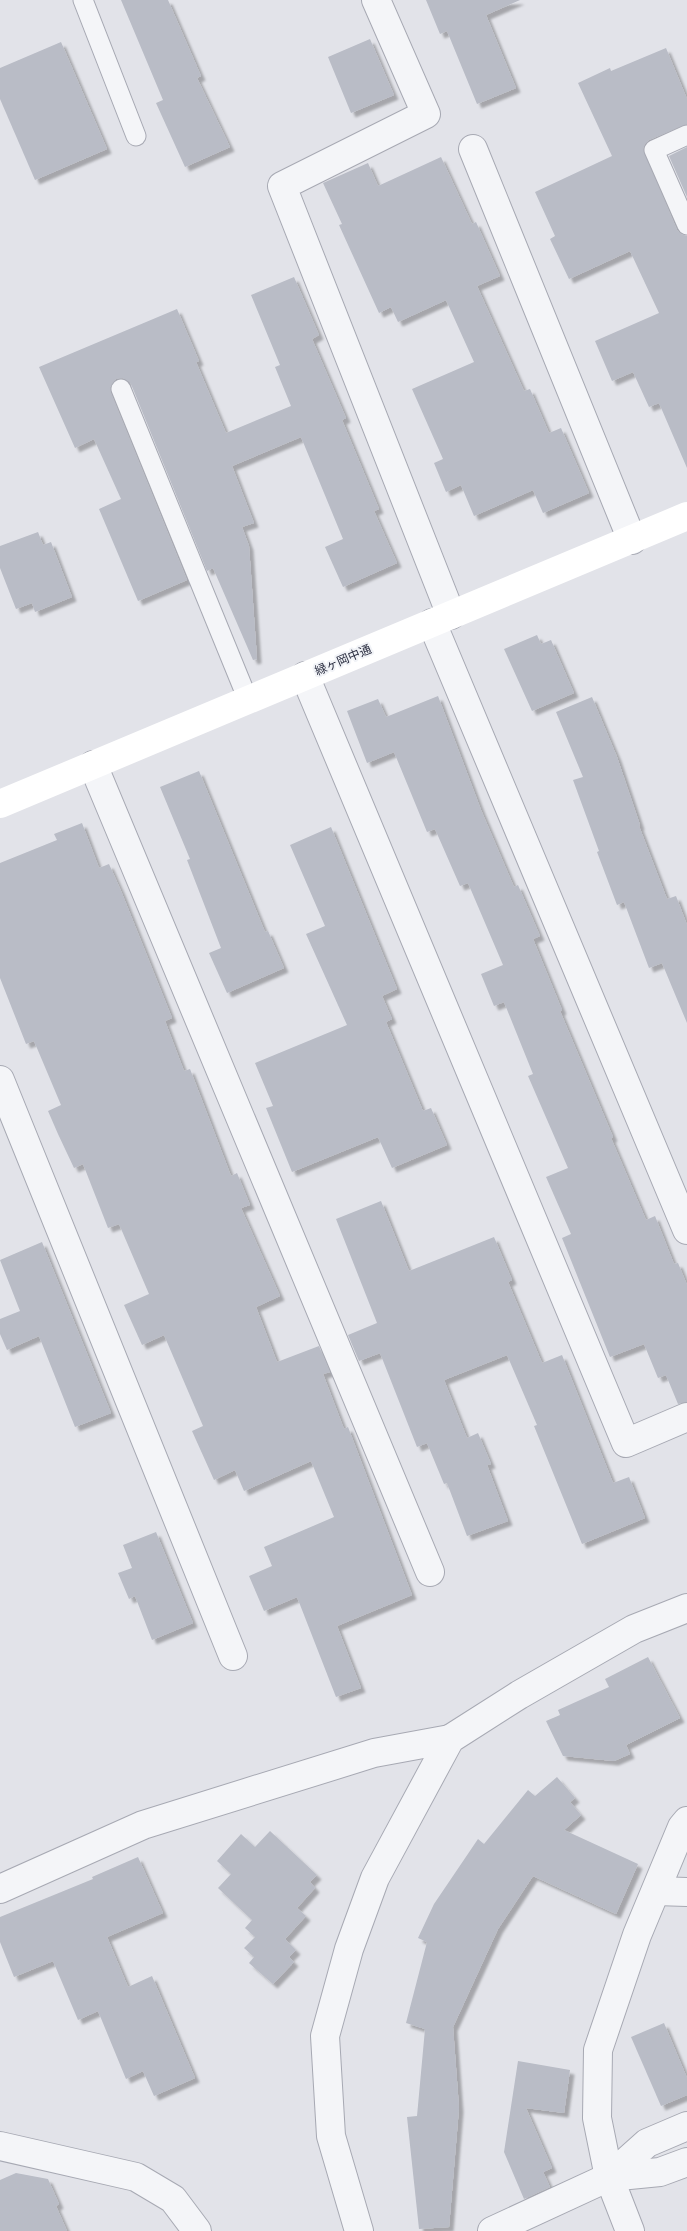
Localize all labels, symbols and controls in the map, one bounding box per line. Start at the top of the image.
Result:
street label: 緑ヶ岡中通 [312,641,373,678]

